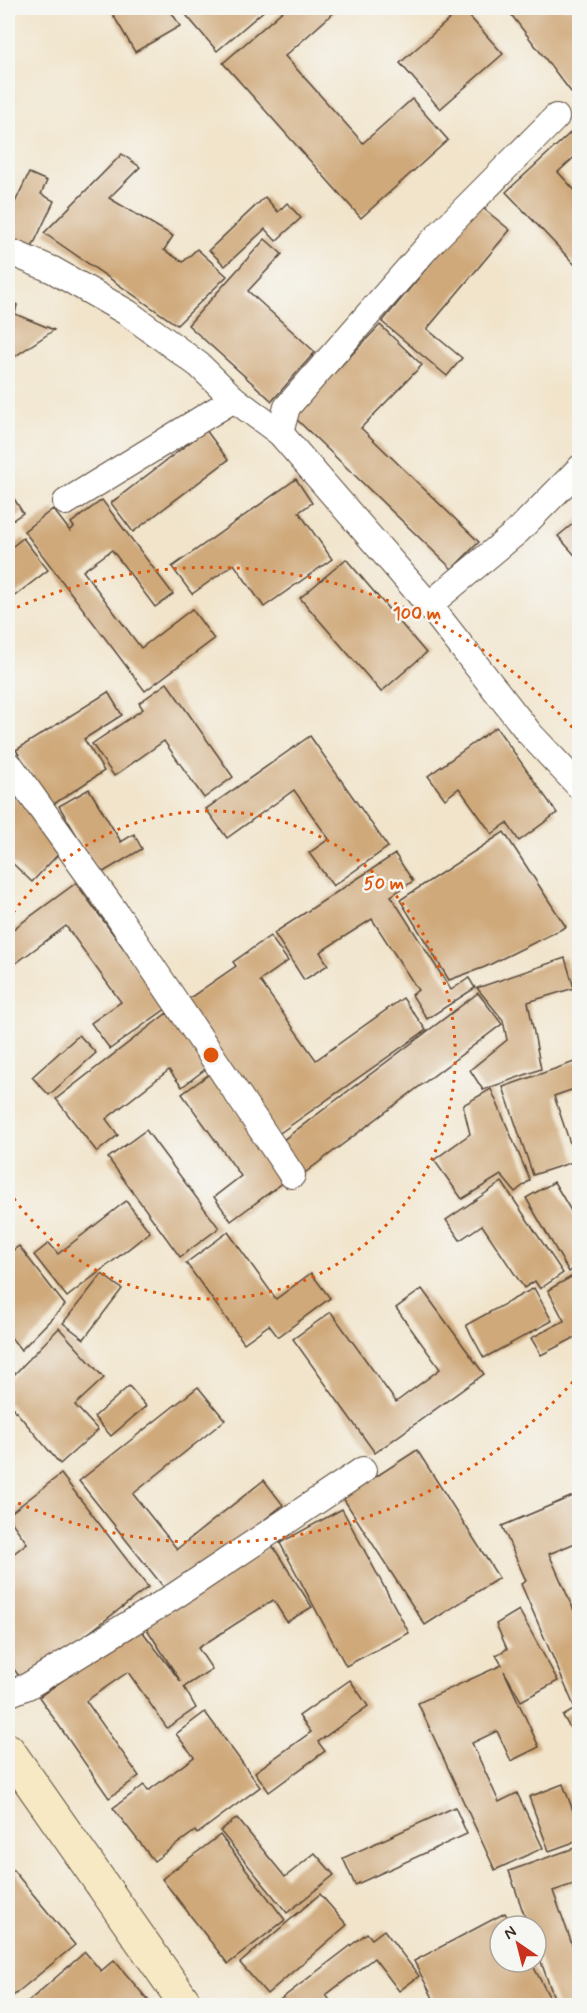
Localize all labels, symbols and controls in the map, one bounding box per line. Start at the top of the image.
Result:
text: 100 m [393,602,441,626]
text: 50 m [364,872,404,896]
centre of rings [201,1045,221,1065]
north arrow [488,1914,548,1974]
text: N [500,1921,521,1945]

